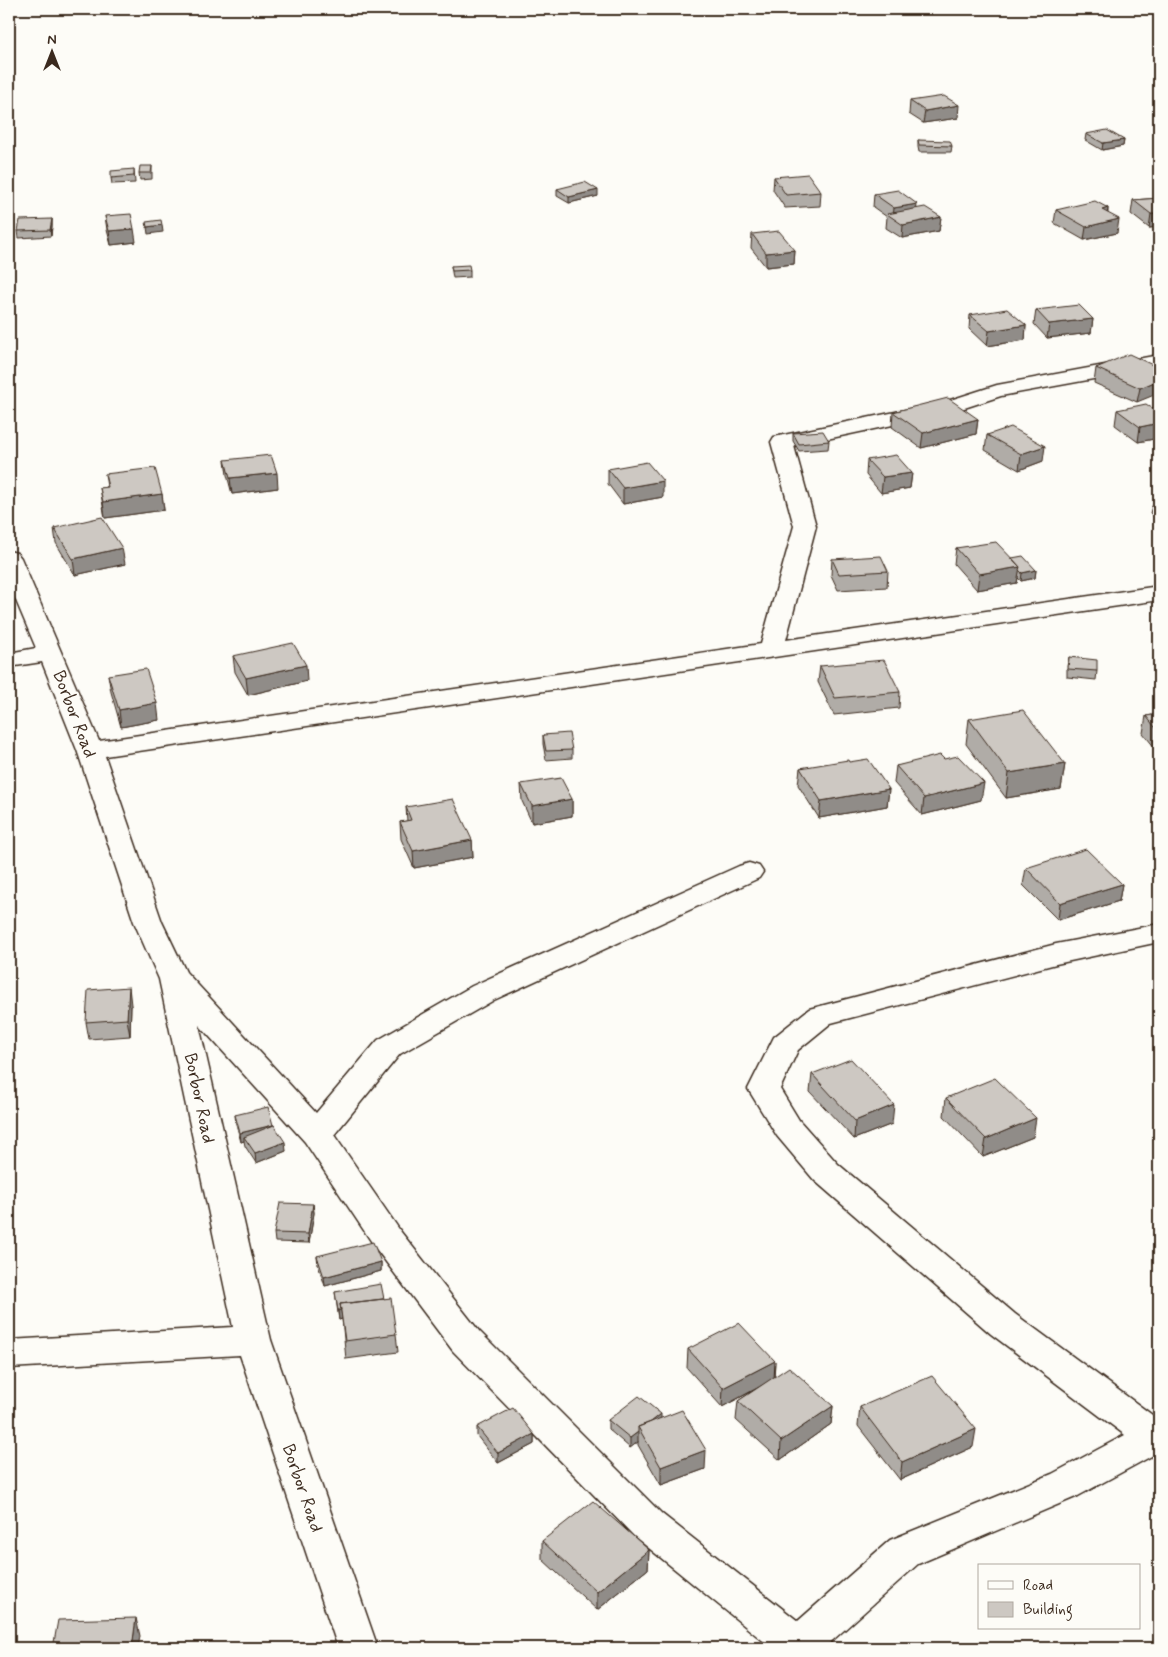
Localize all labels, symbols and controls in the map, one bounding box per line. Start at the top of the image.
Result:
north arrow [28,28,78,78]
text: N [47,31,57,49]
street label: Borbor Road [46,667,102,761]
street label: Borbor Road [178,1051,220,1146]
street label: Borbor Road [276,1441,328,1536]
legend [978,1564,1140,1630]
text: Road [1023,1576,1053,1596]
text: Building [1023,1600,1073,1621]

